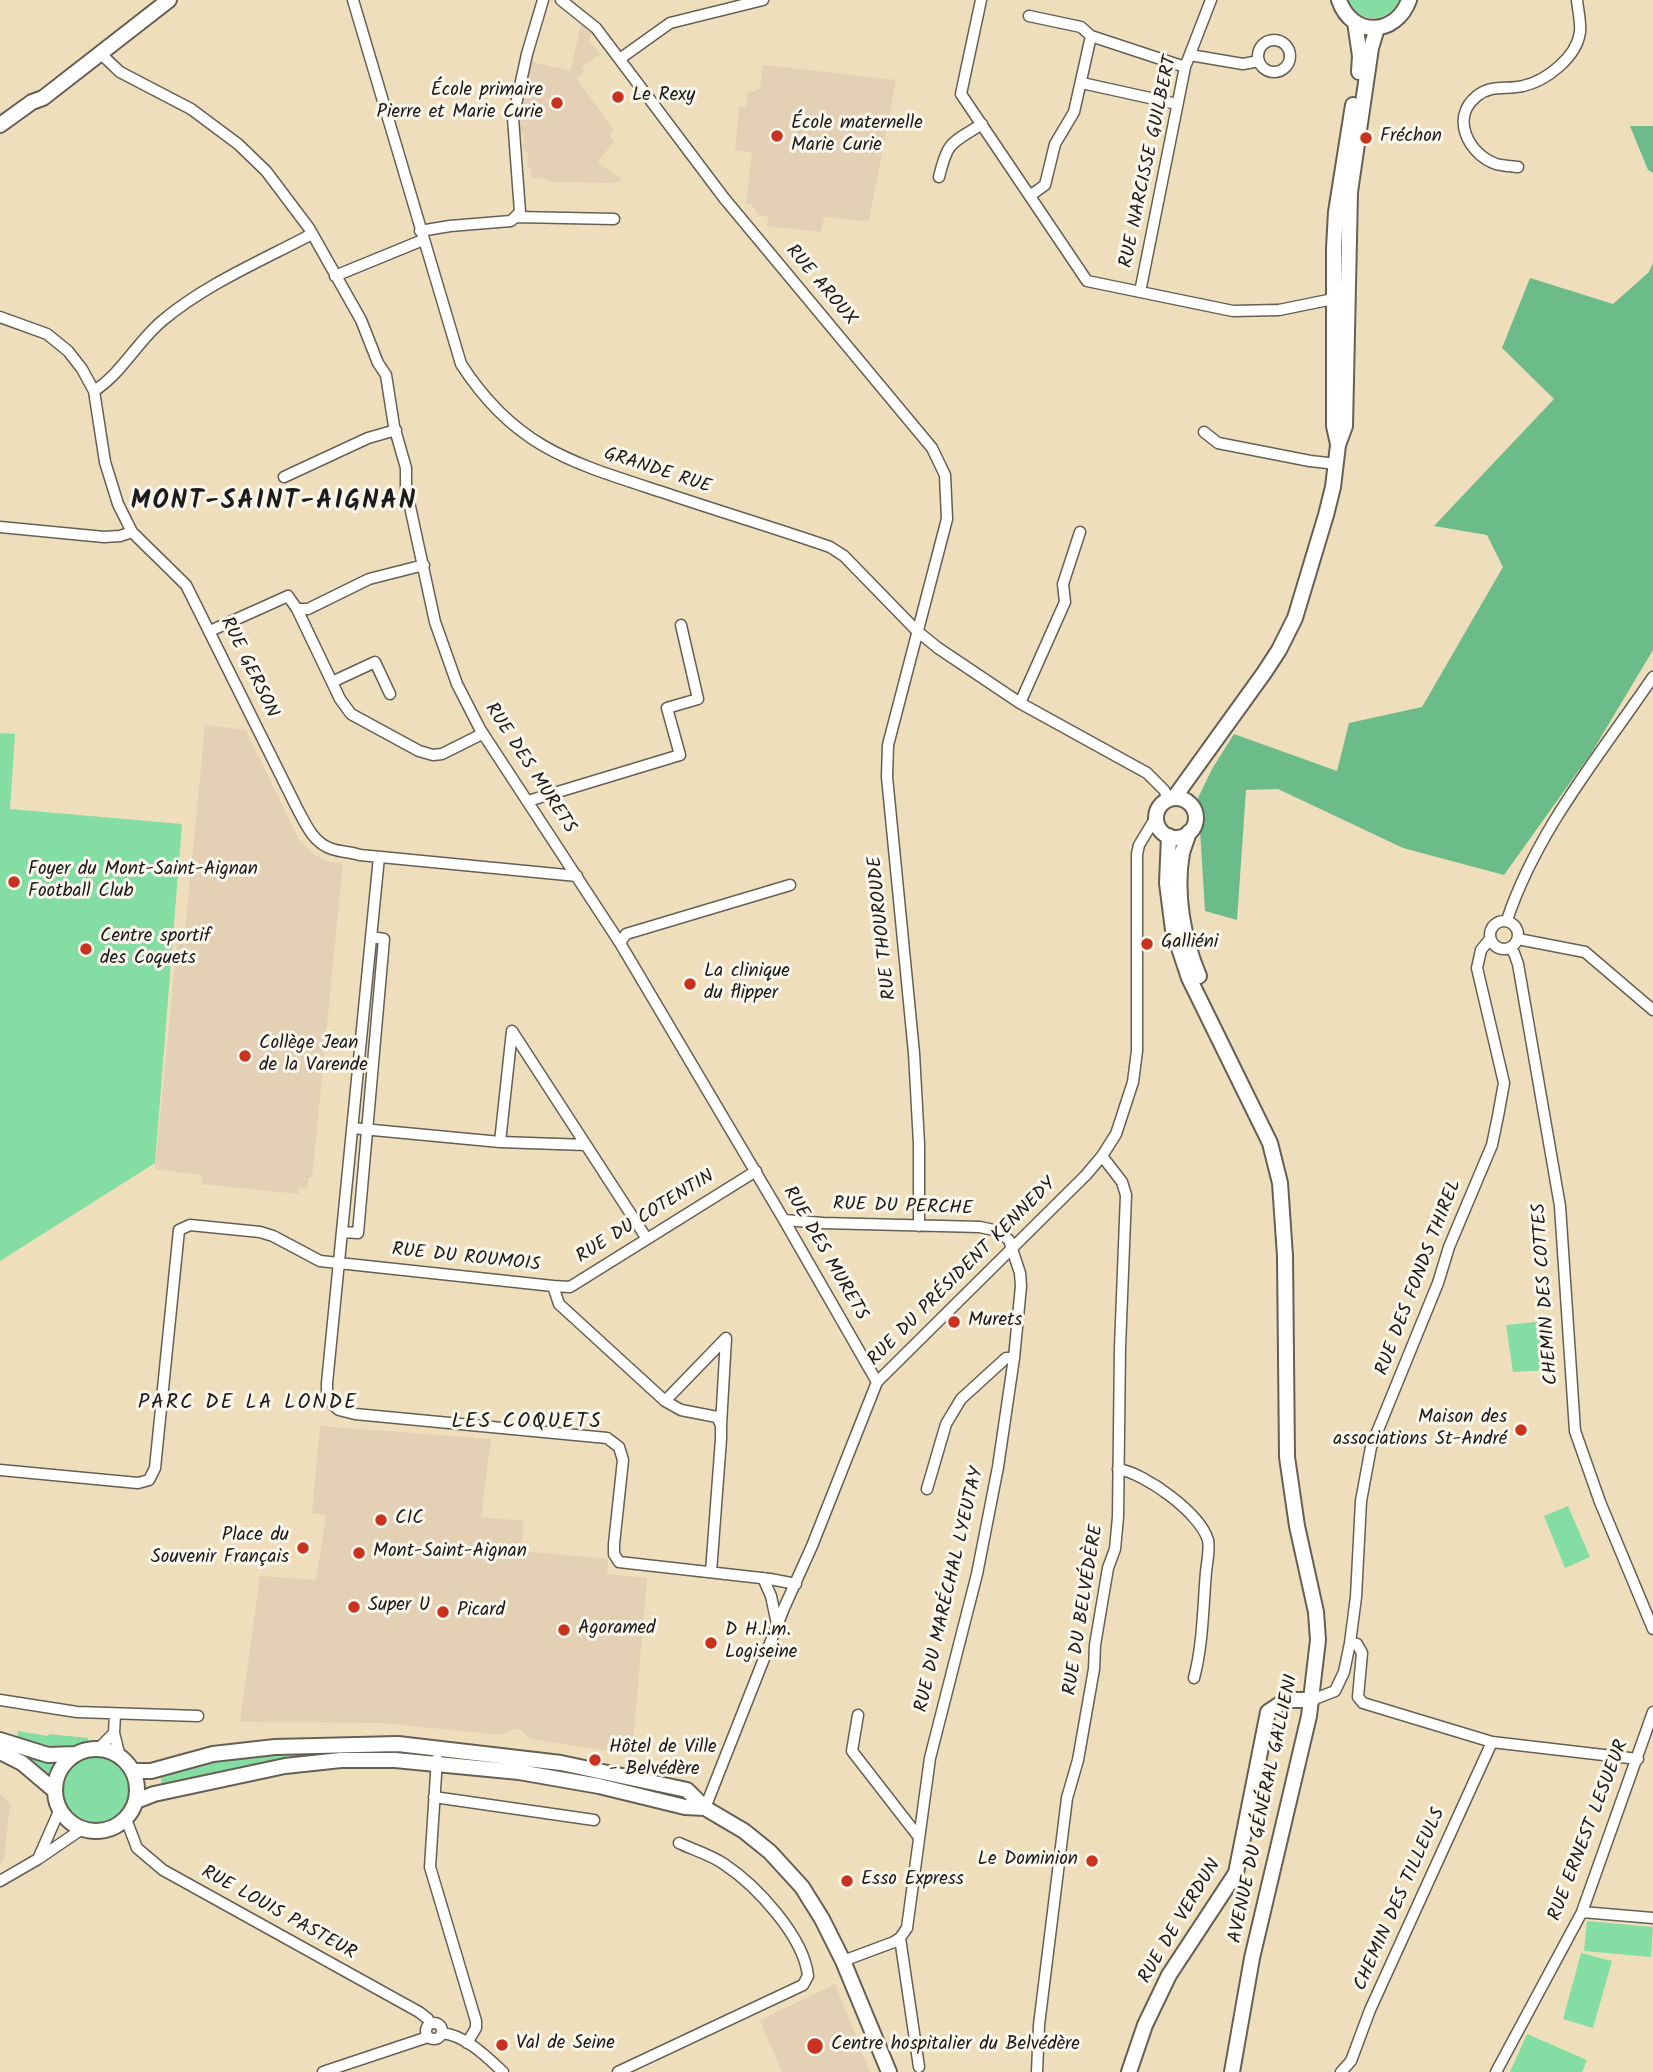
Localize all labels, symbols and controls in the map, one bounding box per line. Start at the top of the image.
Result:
street label: RUE NARCISSE GUILBERT [1116,54,1184,270]
place label: École primaire Pierre et Marie Curie [377,81,543,125]
place label: Le Rexy [632,86,695,108]
marker: Le Rexy [610,89,626,105]
marker: École primaire Pierre et Marie Curie [549,95,565,111]
place label: École maternelle Marie Curie [791,114,923,158]
place label: Fréchon [1380,127,1442,149]
marker: École maternelle Marie Curie [769,128,785,144]
marker: Fréchon [1358,130,1374,146]
street label: RUE AROUX [780,241,860,331]
street label: GRANDE RUE [600,444,714,500]
district label: MONT-SAINT-AIGNAN [133,488,415,520]
street label: RUE GERSON [214,614,282,722]
street label: RUE DES MURETS [478,699,580,839]
street label: RUE THOUROUDE [865,855,903,1001]
place label: Foyer du Mont-Saint-Aignan Football Club [28,860,258,904]
marker: Foyer du Mont-Saint-Aignan Football Club [6,874,22,890]
place label: Centre sportif des Coquets [100,927,211,971]
place label: Galliéni [1161,933,1218,955]
marker: Galliéni [1139,936,1155,952]
marker: Centre sportif des Coquets [78,941,94,957]
place label: La clinique du flipper [704,962,790,1006]
marker: La clinique du flipper [682,976,698,992]
place label: Collège Jean de la Varende [259,1034,368,1078]
marker: Collège Jean de la Varende [237,1048,253,1064]
street label: RUE DU COTENTIN [573,1166,719,1270]
street label: RUE DU PRÉSIDENT KENNEDY [864,1174,1062,1372]
street label: RUE DES FONDS THIREL [1372,1177,1468,1379]
street label: RUE DES MURETS [776,1183,872,1325]
street label: RUE DU PERCHE [833,1194,973,1222]
street label: CHEMIN DES COTTES [1529,1202,1565,1386]
street label: RUE DU ROUMOIS [391,1240,541,1278]
place label: Murets [968,1311,1022,1333]
marker: Murets [946,1314,962,1330]
district label: PARC DE LA LONDE [140,1391,356,1417]
place label: Maison des associations St-André [1333,1408,1507,1452]
district label: LES COQUETS [453,1410,601,1436]
marker: Maison des associations St-André [1513,1422,1529,1438]
street label: RUE DU MARÉCHAL LYEUTAY [912,1465,990,1715]
place label: CIC [395,1509,424,1531]
marker: CIC [373,1512,389,1528]
street label: RUE DU BELVÉDÈRE [1060,1523,1110,1697]
place label: Place du Souvenir Français [151,1526,289,1570]
marker: Place du Souvenir Français [295,1540,311,1556]
place label: Mont-Saint-Aignan [373,1542,527,1564]
marker: Mont-Saint-Aignan [351,1545,367,1561]
place label: Super U [368,1596,430,1618]
marker: Super U [346,1599,362,1615]
place label: Picard [457,1601,505,1623]
marker: Picard [435,1604,451,1620]
place label: Agoramed [578,1619,656,1641]
place label: D H.l.m. Logiseine [725,1621,797,1665]
marker: Agoramed [556,1622,572,1638]
marker: D H.l.m. Logiseine [703,1635,719,1651]
street label: AVENUE DU GÉNÉRAL GALLIENI [1225,1673,1305,1945]
street label: RUE ERNEST LESUEUR [1545,1737,1635,1925]
place label: Hôtel de Ville - Belvédère [609,1738,717,1782]
marker: Hôtel de Ville - Belvédère [587,1752,603,1768]
street label: CHEMIN DES TILLEULS [1350,1805,1452,1995]
place label: Le Dominion [978,1850,1078,1872]
marker: Le Dominion [1084,1853,1100,1869]
street label: RUE DE VERDUN [1135,1856,1227,1988]
street label: RUE LOUIS PASTEUR [196,1862,360,1966]
place label: Esso Express [861,1870,964,1892]
marker: Esso Express [839,1873,855,1889]
place label: Val de Seine [516,2034,615,2056]
place label: Centre hospitalier du Belvédère [831,2035,1080,2057]
marker: Centre hospitalier du Belvédère [805,2036,825,2056]
marker: Val de Seine [494,2037,510,2053]

